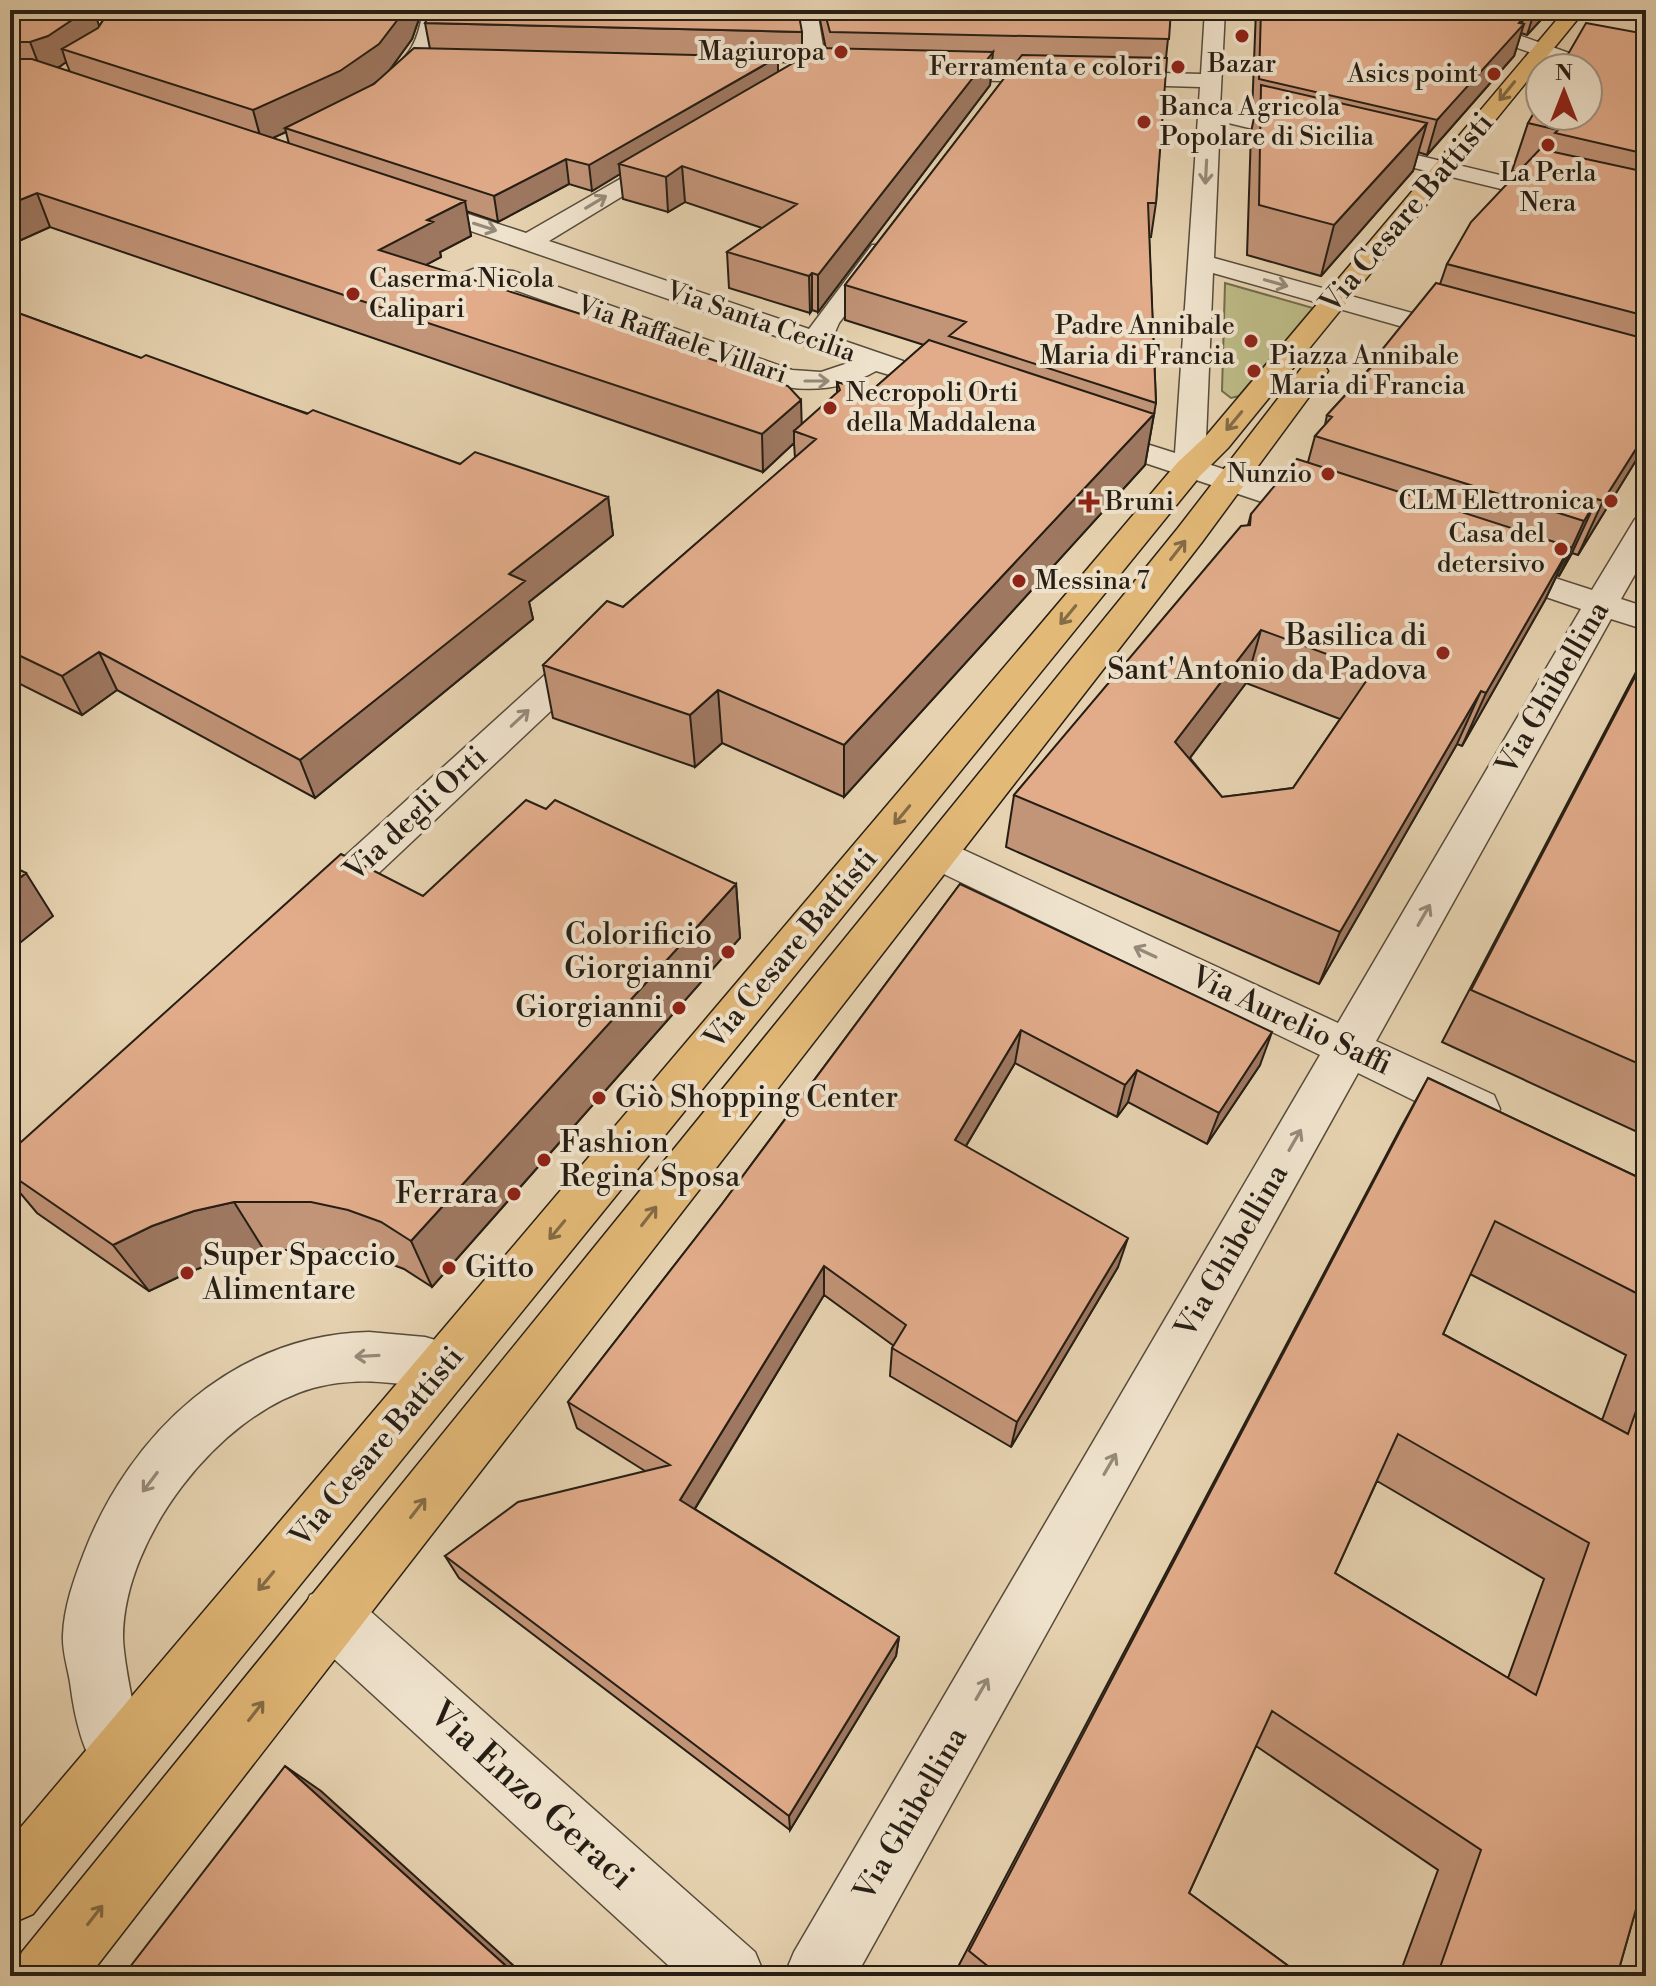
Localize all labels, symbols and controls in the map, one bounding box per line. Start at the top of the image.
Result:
marker: Bazar [1233,27,1251,45]
place label: Magiuropa [698,36,826,68]
marker: Magiuropa [832,43,850,61]
place label: Bazar [1207,48,1276,80]
place label: Ferramenta e colori [929,51,1162,83]
north arrow [1524,52,1604,132]
marker: Ferramenta e colori [1169,58,1187,76]
place label: Asics point [1346,58,1478,90]
text: N [1555,60,1573,87]
marker: Asics point [1485,65,1503,83]
one-way arrow [1498,81,1516,101]
place label: Banca Agricola Popolare di Sicilia [1159,91,1375,153]
street label: Via Cesare Battisti [1311,105,1502,322]
marker: Banca Agricola Popolare di Sicilia [1135,113,1153,131]
marker: La Perla Nera [1539,136,1557,154]
place label: La Perla Nera [1500,157,1597,219]
one-way arrow [1198,158,1213,185]
one-way arrow [584,194,607,210]
one-way arrow [472,221,497,236]
place label: Caserma Nicola Calipari [369,263,555,325]
street label: Via Santa Cecilia [661,274,861,370]
one-way arrow [1263,277,1289,292]
marker: Caserma Nicola Calipari [344,285,362,303]
street label: Via Raffaele Villari [572,289,791,391]
place label: Padre Annibale Maria di Francia [1040,310,1236,372]
marker: Padre Annibale Maria di Francia [1242,332,1260,350]
place label: Piazza Annibale Maria di Francia [1270,340,1466,402]
marker: Piazza Annibale Maria di Francia [1245,362,1263,380]
one-way arrow [803,373,830,389]
place label: Necropoli Orti della Maddalena [846,377,1037,439]
marker: Necropoli Orti della Maddalena [821,399,839,417]
one-way arrow [1225,410,1243,431]
place label: Nunzio [1227,458,1312,490]
marker: Nunzio [1319,465,1337,483]
place label: CLM Elettronica [1398,485,1596,517]
place label: Bruni [1104,486,1174,518]
marker: CLM Elettronica [1602,492,1620,510]
marker: Bruni [1080,493,1098,511]
place label: Casa del detersivo [1437,518,1545,580]
one-way arrow [1169,540,1187,561]
marker: Casa del detersivo [1552,540,1570,558]
place label: Messina 7 [1035,565,1150,597]
marker: Messina 7 [1010,572,1028,590]
street label: Via Ghibellina [1488,594,1618,782]
one-way arrow [1059,604,1077,625]
place label: Basilica di Sant'Antonio da Padova [1107,617,1428,689]
marker: Basilica di Sant'Antonio da Padova [1434,644,1452,662]
one-way arrow [509,710,529,728]
street label: Via degli Orti [336,738,495,890]
one-way arrow [893,804,911,825]
street label: Via Cesare Battisti [695,841,886,1058]
one-way arrow [1417,903,1432,927]
place label: Colorificio Giorgianni [564,916,712,988]
marker: Colorificio Giorgianni [719,943,737,961]
one-way arrow [1133,944,1157,959]
street label: Via Aurelio Saffi [1184,957,1398,1084]
place label: Giorgianni [515,989,663,1027]
marker: Giorgianni [670,999,688,1017]
place label: Giò Shopping Center [615,1079,898,1117]
marker: Giò Shopping Center [590,1089,608,1107]
place label: Fashion Regina Sposa [560,1124,741,1196]
one-way arrow [1288,1129,1303,1153]
marker: Fashion Regina Sposa [535,1151,553,1169]
street label: Via Ghibellina [1167,1157,1297,1345]
place label: Ferrara [396,1175,499,1213]
marker: Ferrara [505,1185,523,1203]
one-way arrow [641,1206,658,1227]
one-way arrow [548,1220,566,1240]
place label: Super Spaccio Alimentare [202,1237,396,1309]
place label: Gitto [465,1249,534,1287]
marker: Gitto [440,1259,458,1277]
marker: Super Spaccio Alimentare [178,1264,196,1282]
street label: Via Cesare Battisti [281,1339,472,1556]
one-way arrow [354,1349,381,1364]
one-way arrow [1103,1452,1119,1476]
one-way arrow [142,1471,159,1492]
one-way arrow [409,1498,427,1518]
one-way arrow [257,1571,275,1592]
one-way arrow [975,1678,990,1702]
street label: Via Enzo Geraci [418,1691,643,1900]
one-way arrow [248,1701,265,1722]
street label: Via Ghibellina [846,1720,976,1908]
one-way arrow [86,1905,103,1926]

